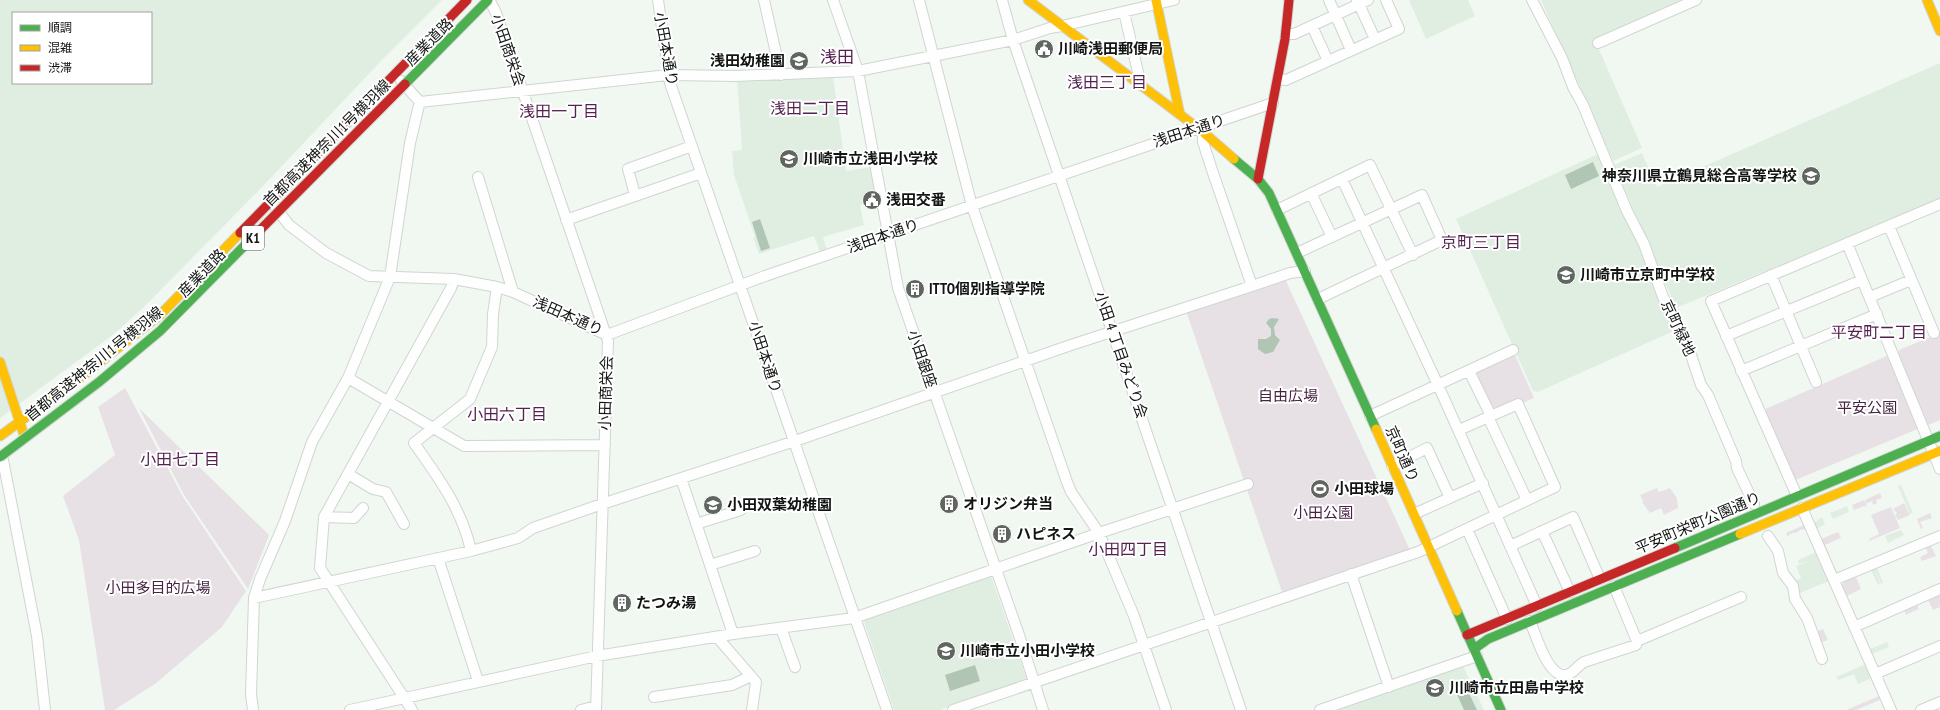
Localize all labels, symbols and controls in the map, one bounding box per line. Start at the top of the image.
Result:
street label: 小田本通り [651,10,682,88]
street label: 小田商栄会 [487,11,530,88]
legend [12,12,152,84]
street label: 産業道路 [401,14,457,70]
text: 順調 [48,20,72,35]
public building icon: 川崎浅田郵便局 [1033,38,1055,60]
place label: 川崎浅田郵便局 [1058,39,1163,58]
text: 混雑 [48,40,72,55]
district label: 浅田 [820,46,854,68]
school or university icon: 浅田幼稚園 [788,50,810,72]
place label: 浅田幼稚園 [710,51,785,70]
text: 渋滞 [48,60,72,75]
district label: 浅田三丁目 [1067,72,1147,92]
street label: 首都高速神奈川1号横羽線 [259,75,394,210]
district label: 浅田二丁目 [770,98,850,118]
district label: 浅田一丁目 [519,101,599,121]
street label: 浅田本通り [1150,110,1227,151]
school or university icon: 川崎市立浅田小学校 [778,148,800,170]
place label: 川崎市立浅田小学校 [803,149,938,168]
school or university icon: 神奈川県立鶴見総合高等学校 [1800,165,1822,187]
place label: 神奈川県立鶴見総合高等学校 [1601,166,1797,185]
public building icon: 浅田交番 [861,189,883,211]
place label: 浅田交番 [886,190,946,209]
street label: 浅田本通り [844,214,921,257]
road number: K1 [242,226,264,250]
district label: 京町三丁目 [1441,232,1521,252]
street label: 産業道路 [174,244,229,301]
school or university icon: 川崎市立京町中学校 [1555,264,1577,286]
place label: 川崎市立京町中学校 [1580,265,1715,284]
building icon: ITTO個別指導学院 [904,278,926,300]
place label: ITTO個別指導学院 [929,279,1045,298]
street label: 小田 4 丁目みどり会 [1091,289,1152,421]
street label: 浅田本通り [530,292,606,339]
street label: 京町緑地 [1657,297,1700,359]
street label: 首都高速神奈川1号横羽線 [21,302,166,425]
street label: 小田本通り [745,318,786,395]
district label: 平安町二丁目 [1831,322,1927,342]
street label: 小田銀座 [904,327,941,390]
street label: 小田商栄会 [595,355,616,431]
park label: 自由広場 [1258,386,1318,405]
park label: 平安公園 [1837,398,1897,417]
district label: 小田六丁目 [467,404,547,424]
street label: 京町通り [1382,423,1423,485]
district label: 小田七丁目 [140,449,220,469]
sports icon: 小田球場 [1309,478,1331,500]
place label: 小田球場 [1334,479,1394,498]
street label: 平安町栄町公園通り [1632,487,1764,558]
building icon: オリジン弁当 [938,493,960,515]
school or university icon: 小田双葉幼稚園 [702,494,724,516]
place label: オリジン弁当 [963,494,1053,513]
place label: 小田双葉幼稚園 [727,495,832,514]
park label: 小田公園 [1293,503,1353,522]
building icon: ハピネス [991,523,1013,545]
place label: ハピネス [1016,524,1076,543]
district label: 小田四丁目 [1088,539,1168,559]
park label: 小田多目的広場 [105,578,211,597]
building icon: たつみ湯 [611,592,633,614]
place label: たつみ湯 [636,593,696,612]
school or university icon: 川崎市立小田小学校 [935,640,957,662]
place label: 川崎市立小田小学校 [960,641,1095,660]
school or university icon: 川崎市立田島中学校 [1424,677,1446,699]
place label: 川崎市立田島中学校 [1449,678,1584,697]

